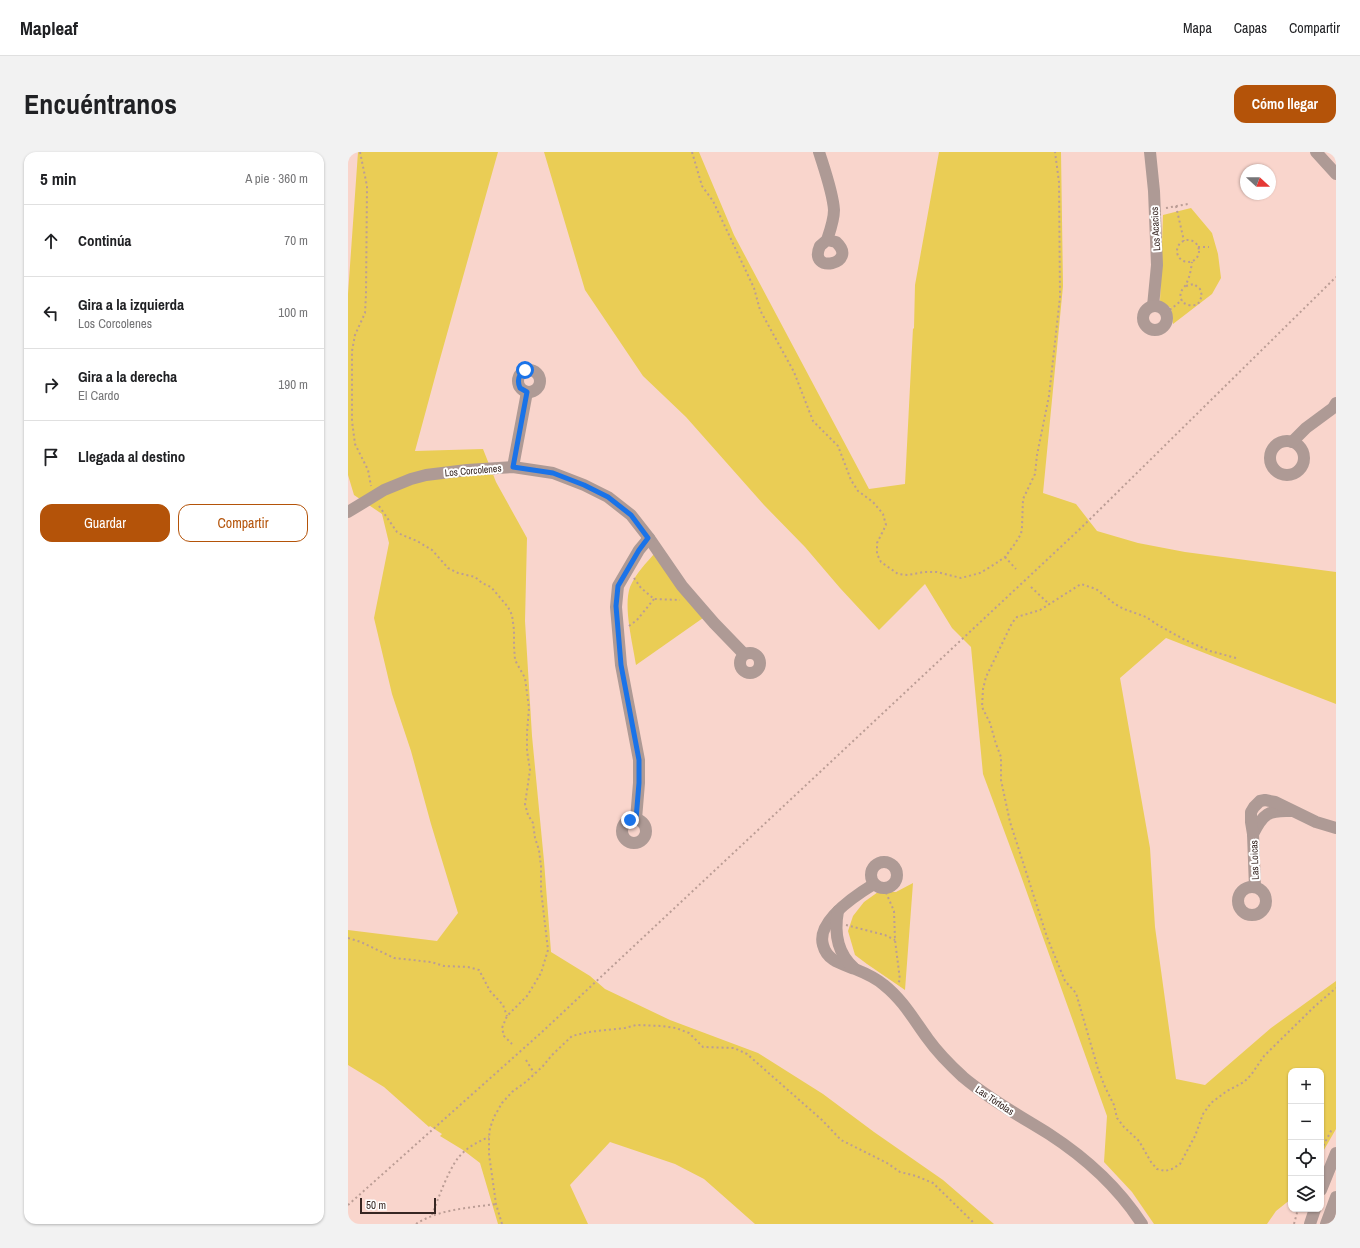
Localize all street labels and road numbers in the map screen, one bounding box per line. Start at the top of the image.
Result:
street label: Los Acacios [1148,207,1163,251]
street label: Los Corcolenes [444,462,502,479]
street label: Las Loicas [1247,840,1262,880]
street label: Las Tórtolas [973,1083,1017,1118]

